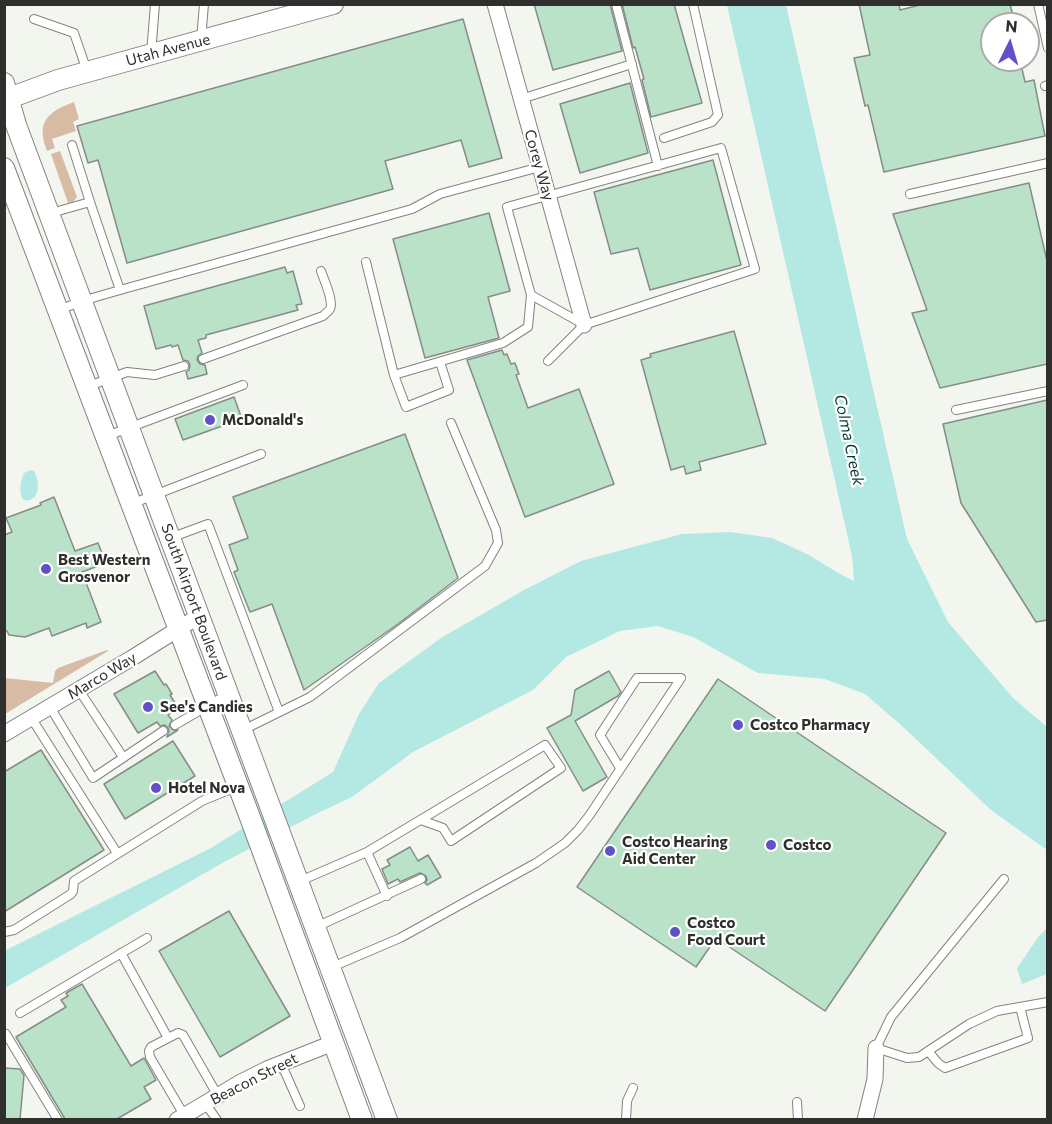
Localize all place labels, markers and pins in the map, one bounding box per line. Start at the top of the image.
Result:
place label: McDonald's [222,411,303,429]
marker: McDonald's [203,413,217,427]
place label: Best Western Grosvenor [58,551,150,586]
marker: Best Western Grosvenor [39,562,53,576]
place label: See's Candies [160,698,253,716]
marker: See's Candies [141,700,155,714]
place label: Costco Pharmacy [750,716,870,734]
marker: Costco Pharmacy [731,718,745,732]
place label: Hotel Nova [168,779,245,797]
marker: Hotel Nova [149,781,163,795]
place label: Costco Hearing Aid Center [622,833,728,868]
place label: Costco [783,836,831,854]
marker: Costco [764,838,778,852]
marker: Costco Hearing Aid Center [603,844,617,858]
place label: Costco Food Court [687,914,765,949]
marker: Costco Food Court [668,925,682,939]

